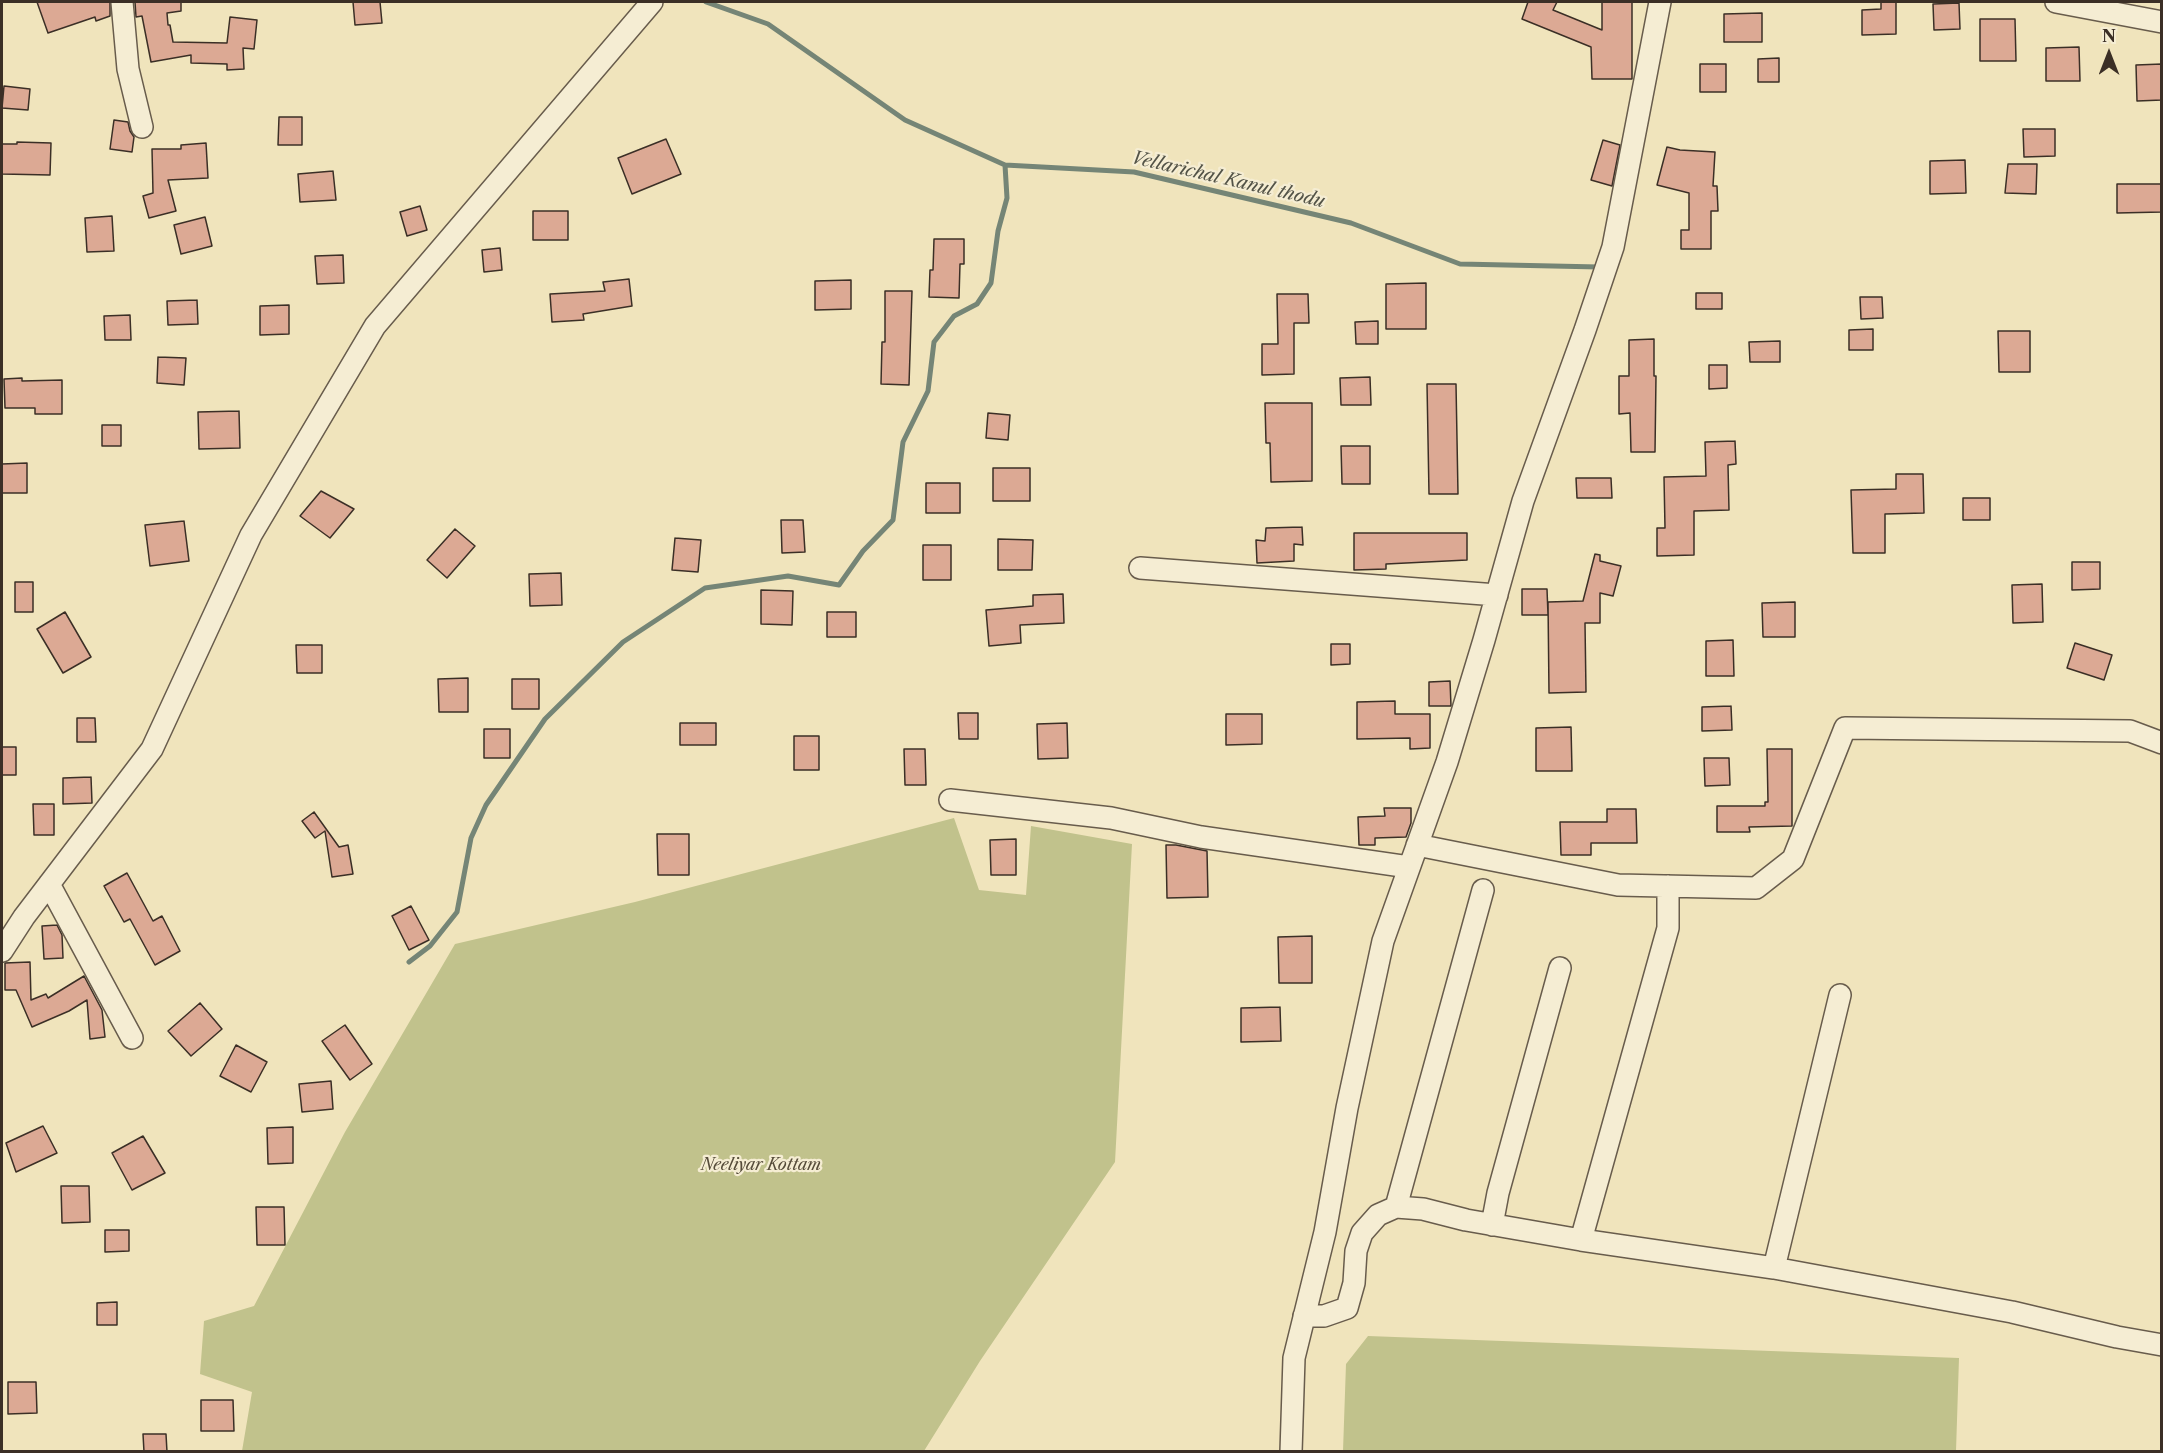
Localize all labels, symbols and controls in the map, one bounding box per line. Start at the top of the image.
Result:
north arrow [2079,24,2139,84]
text: N [2102,26,2116,46]
water label: Vellarichal Kanul thodu [1129,147,1327,213]
park label: Neeliyar Kottam [701,1155,821,1175]

